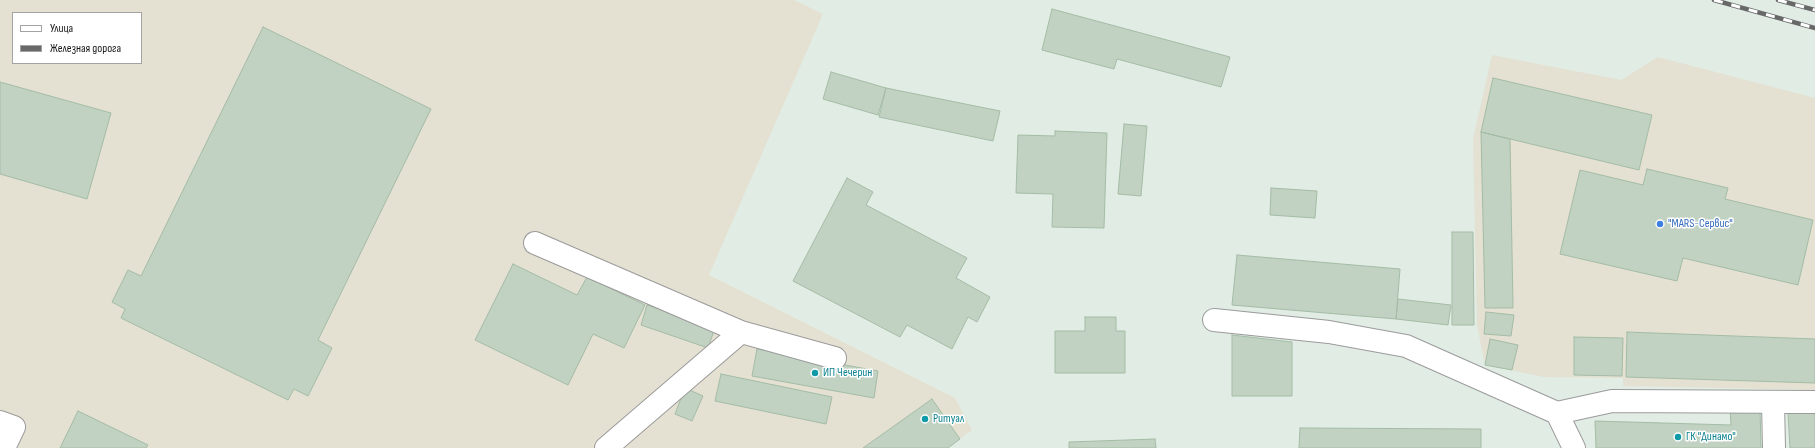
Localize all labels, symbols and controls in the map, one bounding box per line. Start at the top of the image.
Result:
legend [12,12,142,64]
text: Улица [50,21,73,36]
text: Железная дорога [50,41,121,56]
place label: "MARS-Сервис" [1668,217,1733,231]
marker: "MARS-Сервис" [1655,219,1665,229]
place label: ИП Чечерин [823,366,872,380]
marker: ИП Чечерин [810,368,820,378]
place label: Ритуал [933,412,964,426]
marker: Ритуал [920,414,930,424]
place label: ГК "Динамо" [1686,430,1736,444]
marker: ГК "Динамо" [1673,432,1683,442]

